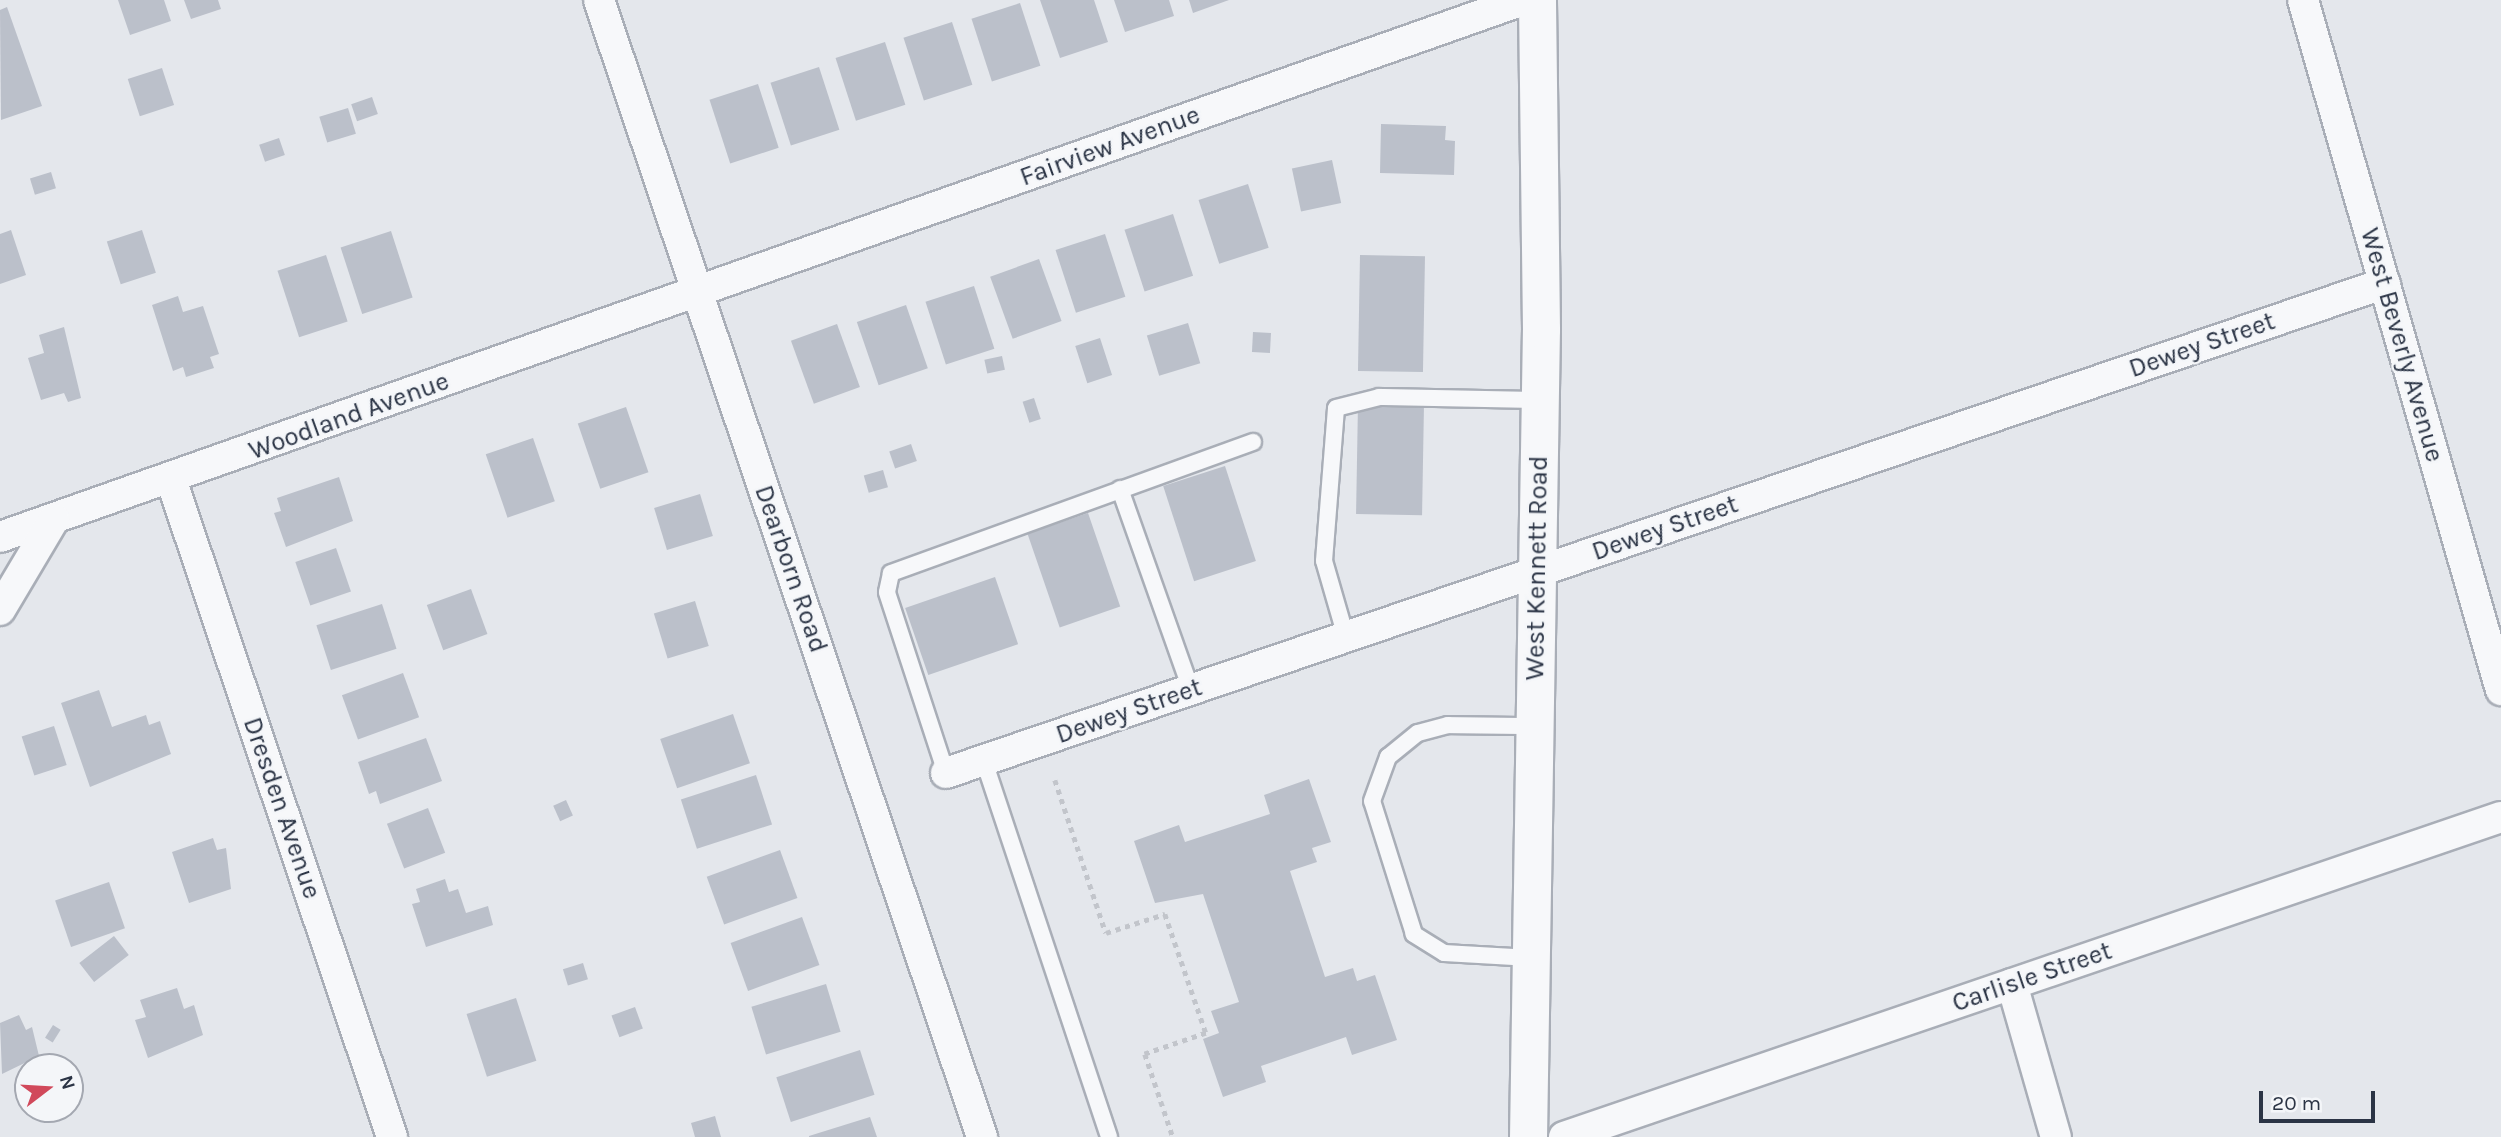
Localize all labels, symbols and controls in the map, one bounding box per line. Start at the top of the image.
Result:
street label: Fairview Avenue [1016,99,1204,193]
street label: West Beverly Avenue [2354,224,2450,466]
street label: Dewey Street [2125,305,2279,385]
street label: Woodland Avenue [245,365,453,467]
street label: West Kennett Road [1519,455,1555,681]
street label: Dearborn Road [748,481,834,657]
street label: Dewey Street [1588,488,1742,568]
street label: Dewey Street [1052,671,1206,751]
street label: Dresden Avenue [236,713,328,903]
street label: Carlisle Street [1948,935,2116,1019]
north arrow [14,1053,84,1123]
text: N [55,1073,80,1092]
scale bar [2263,1078,2378,1122]
text: 20 m [2272,1091,2321,1115]

